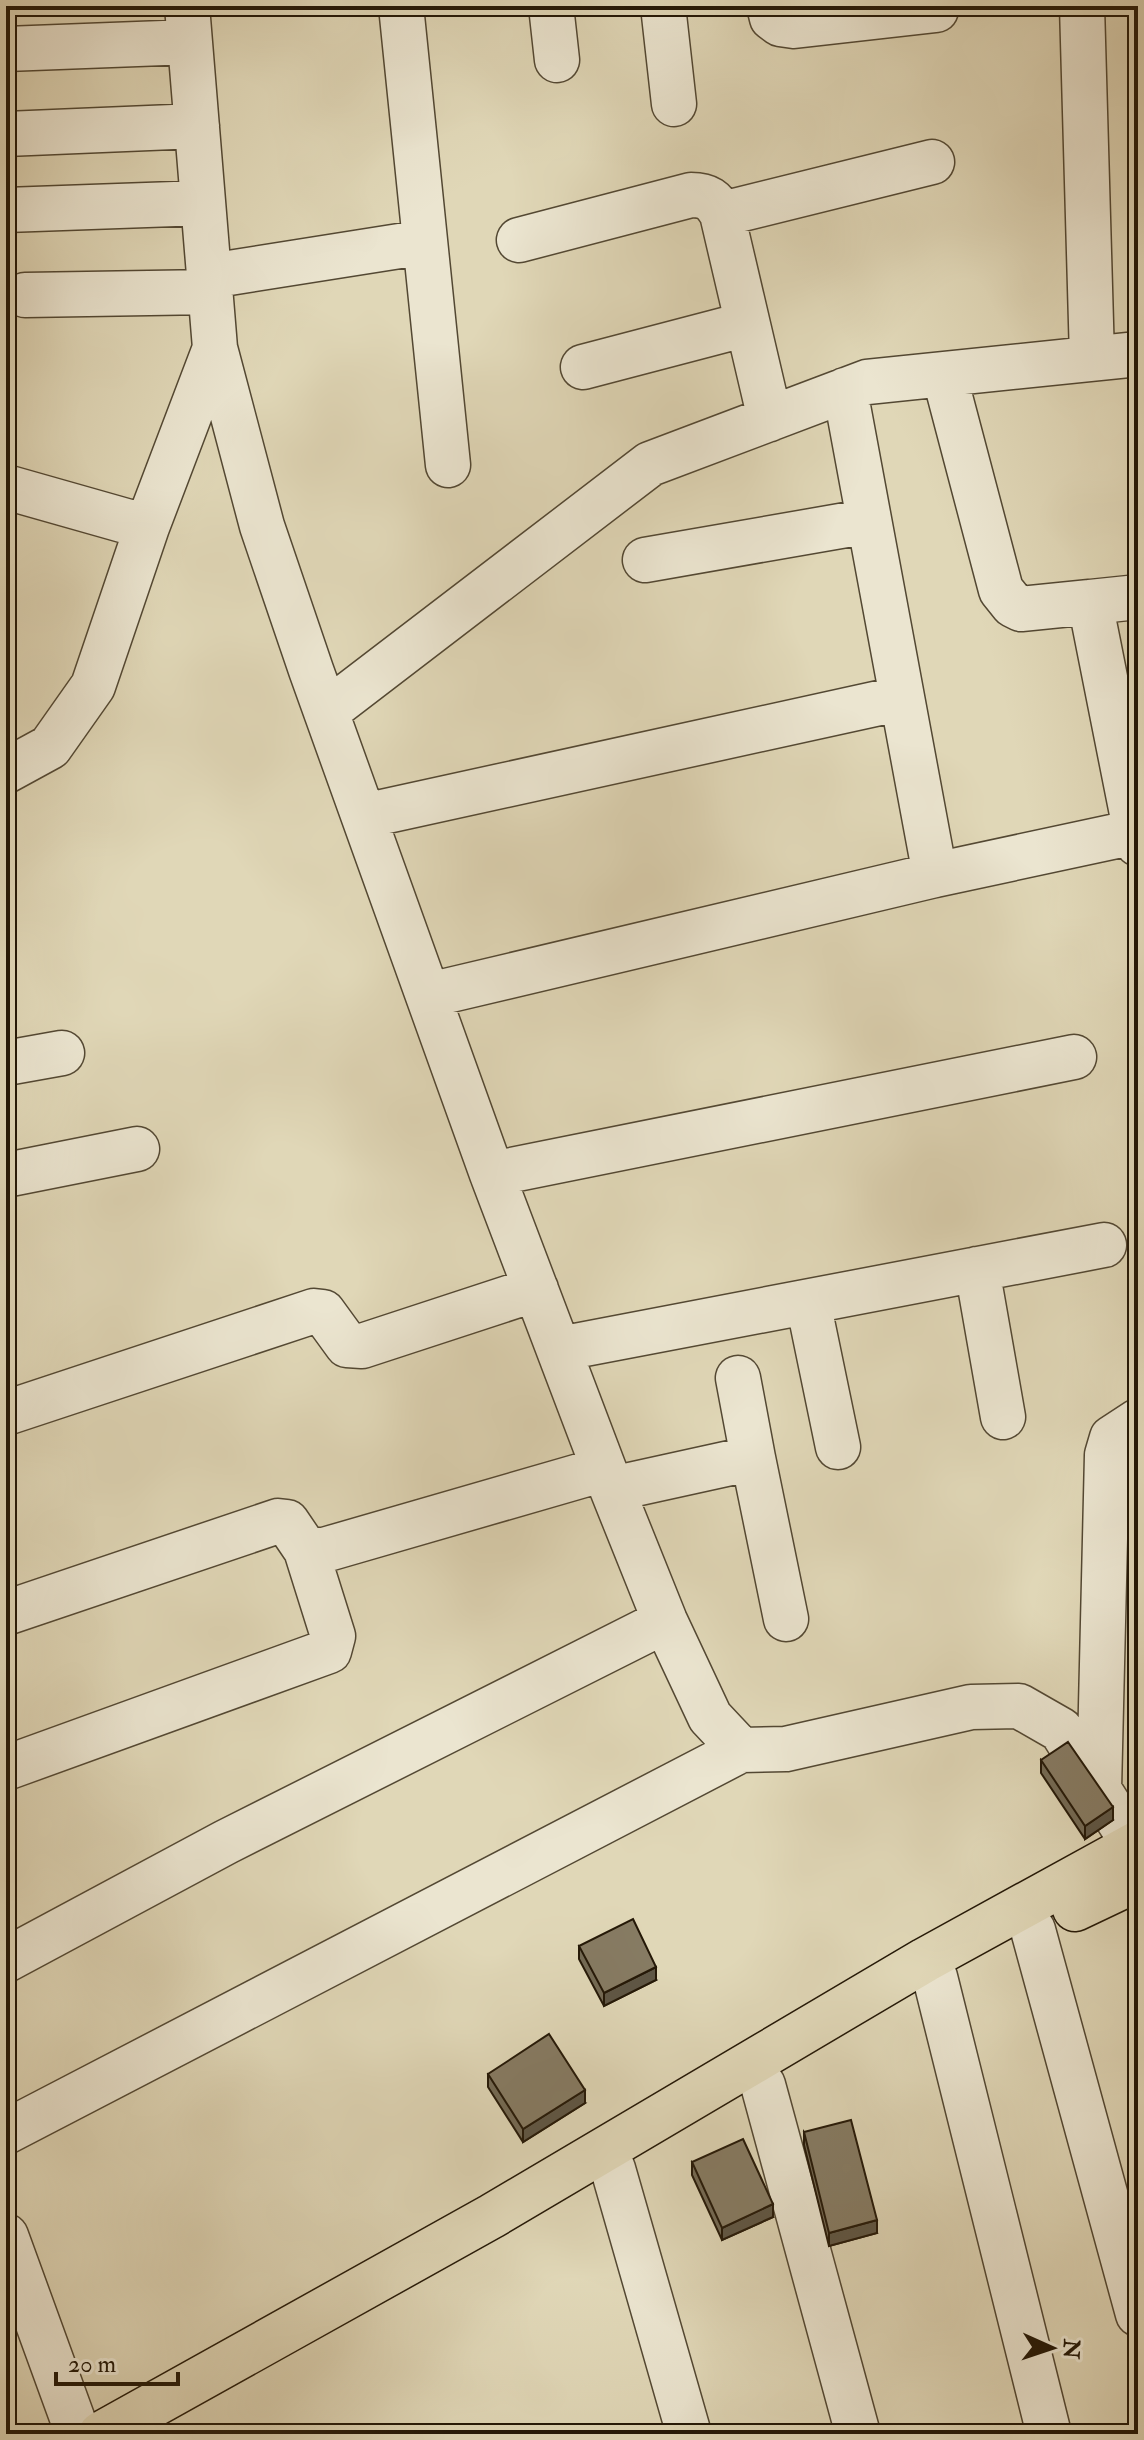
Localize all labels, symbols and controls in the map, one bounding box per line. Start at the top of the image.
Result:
north arrow [1012,2308,1092,2388]
scale bar [56,2336,178,2386]
text: N [1056,2337,1086,2360]
text: 20 m [68,2349,117,2380]

